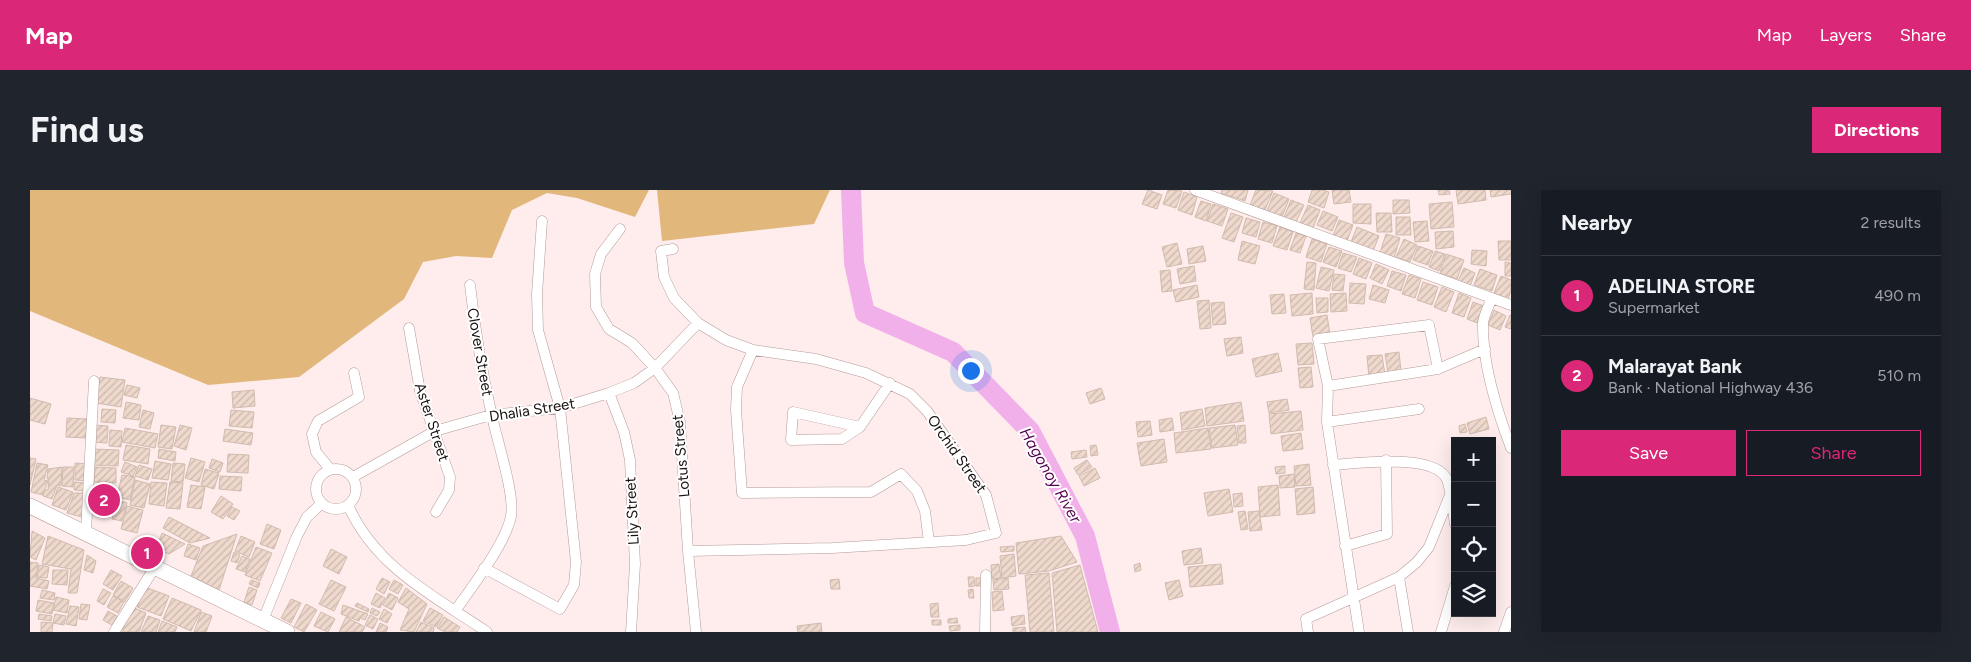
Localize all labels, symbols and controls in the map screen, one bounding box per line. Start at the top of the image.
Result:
text: Map [25,21,73,50]
text: Map [1757,24,1792,46]
text: Layers [1820,24,1872,46]
text: Share [1900,24,1946,46]
button: Directions [1812,107,1941,153]
text: Find us [30,109,144,151]
text: Nearby [1561,210,1632,235]
text: 2 results [1861,213,1921,232]
text: ADELINA STORE [1608,275,1756,298]
text: 1 [1574,286,1580,305]
text: 490 m [1874,286,1921,305]
text: Supermarket [1608,298,1700,317]
street label: Clover Street [463,307,497,398]
text: Malarayat Bank [1608,355,1742,378]
your location [958,358,984,384]
text: 2 [1572,366,1582,385]
text: 510 m [1877,366,1921,385]
text: Bank · National Highway 436 [1608,378,1813,397]
street label: Aster Street [411,380,453,464]
street label: Dhalia Street [488,394,576,426]
street label: Orchid Street [923,411,991,497]
street label: Lotus Street [668,413,694,498]
water label: Hagonoy River [1016,424,1086,527]
button: Save [1561,430,1736,476]
button: Share [1746,430,1921,476]
map controls [1451,437,1496,617]
button: + [1451,437,1496,482]
street label: Lily Street [621,476,643,546]
pin: 2 [88,481,120,519]
button: − [1451,482,1496,527]
button: locate [1451,527,1496,572]
pin: 1 [131,534,163,572]
button: layers [1451,572,1496,617]

